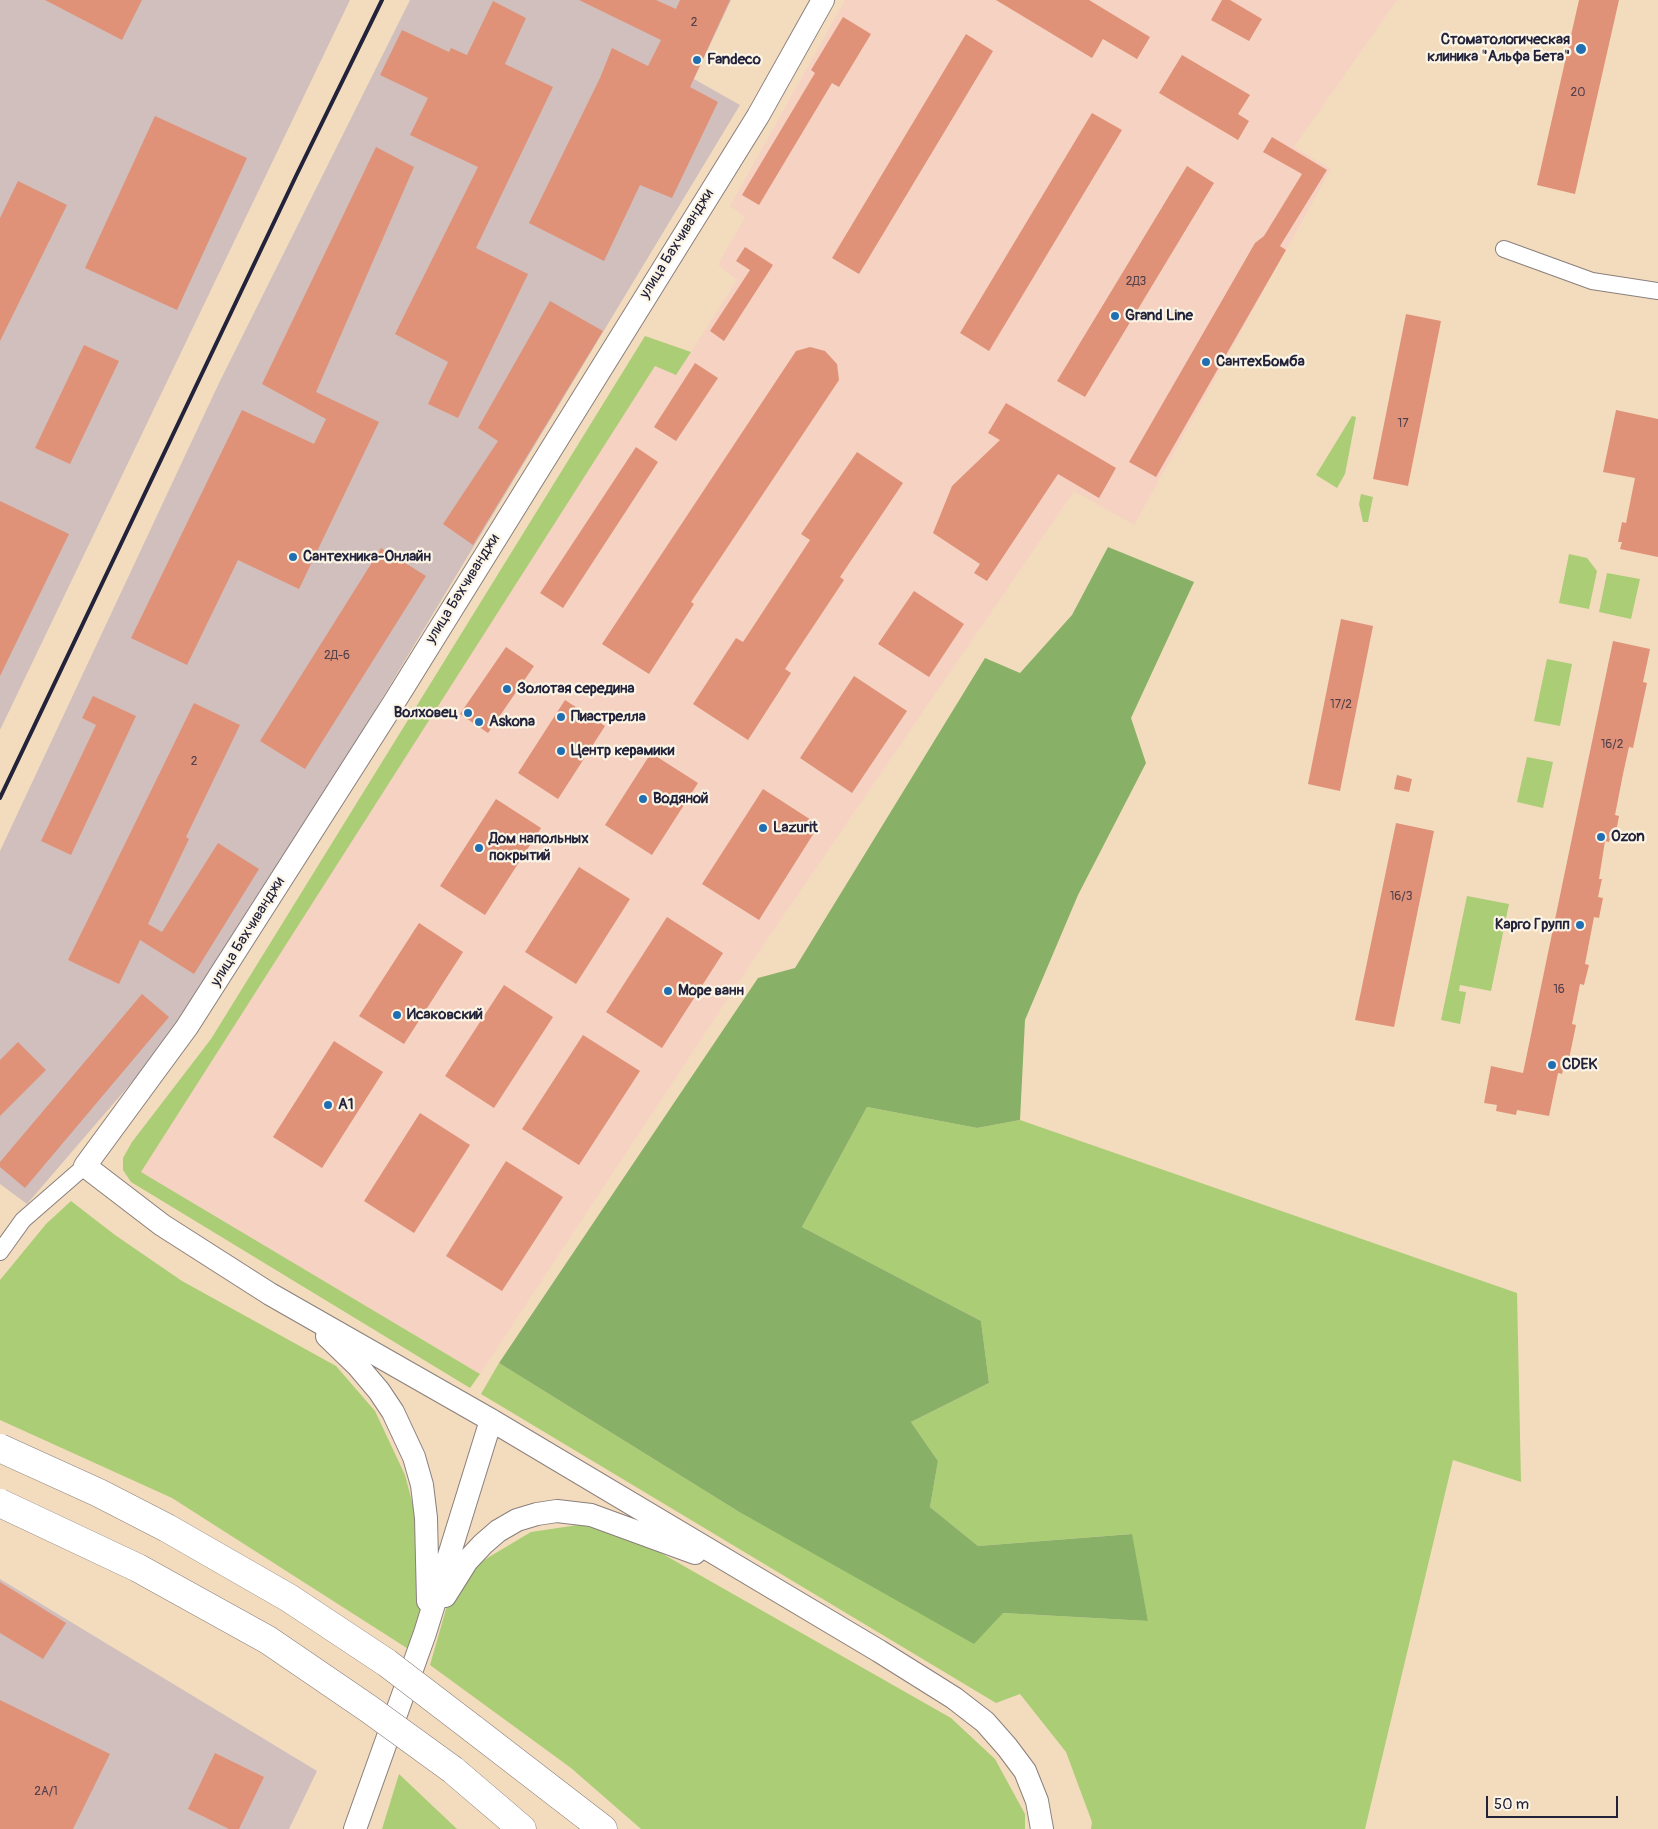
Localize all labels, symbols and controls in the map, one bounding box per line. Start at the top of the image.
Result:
house number: 2 [691,16,697,30]
place label: Стоматологическая клиника "Альфа Бета" [1427,31,1570,66]
marker: Стоматологическая клиника "Альфа Бета" [1574,42,1588,56]
place label: Fandeco [707,51,761,69]
marker: Fandeco [691,54,703,66]
house number: 20 [1571,86,1585,100]
street label: улица Бахчиванджи [636,186,718,302]
house number: 2Д3 [1126,275,1146,289]
place label: Grand Line [1125,307,1193,325]
marker: Grand Line [1109,310,1121,322]
place label: СантехБомба [1216,353,1305,371]
marker: СантехБомба [1200,356,1212,368]
house number: 17 [1397,417,1409,431]
street label: улица Бахчиванджи [422,531,504,647]
place label: Сантехника-Онлайн [303,548,431,566]
marker: Сантехника-Онлайн [287,551,299,563]
house number: 2Д-6 [324,649,350,663]
place label: Золотая середина [517,680,634,698]
marker: Золотая середина [501,683,513,695]
house number: 17/2 [1330,698,1352,712]
place label: Волховец [394,704,458,722]
marker: Волховец [462,707,474,719]
place label: Пиастрелла [571,708,646,726]
marker: Пиастрелла [555,711,567,723]
place label: Askona [489,713,535,731]
marker: Askona [473,716,485,728]
house number: 16/2 [1601,738,1623,752]
place label: Центр керамики [571,742,675,760]
marker: Центр керамики [555,745,567,757]
house number: 2 [191,755,197,769]
place label: Водяной [653,790,708,808]
marker: Водяной [637,793,649,805]
place label: Lazurit [773,819,818,837]
marker: Lazurit [757,822,769,834]
place label: Ozon [1611,828,1645,846]
place label: Дом напольных покрытий [489,830,589,865]
marker: Ozon [1595,831,1607,843]
marker: Дом напольных покрытий [473,842,485,854]
street label: улица Бахчиванджи [207,874,289,990]
house number: 16/3 [1390,890,1412,904]
place label: Карго Групп [1495,916,1570,934]
marker: Карго Групп [1574,919,1586,931]
place label: Море ванн [678,982,744,1000]
house number: 16 [1553,983,1565,997]
marker: Море ванн [662,985,674,997]
place label: Исаковский [407,1006,483,1024]
marker: Исаковский [391,1009,403,1021]
place label: CDEK [1562,1056,1597,1074]
marker: CDEK [1546,1059,1558,1071]
place label: A1 [338,1096,354,1114]
marker: A1 [322,1099,334,1111]
house number: 2А/1 [34,1785,58,1799]
scale bar [1488,1786,1620,1818]
text: 50 m [1494,1795,1529,1814]

